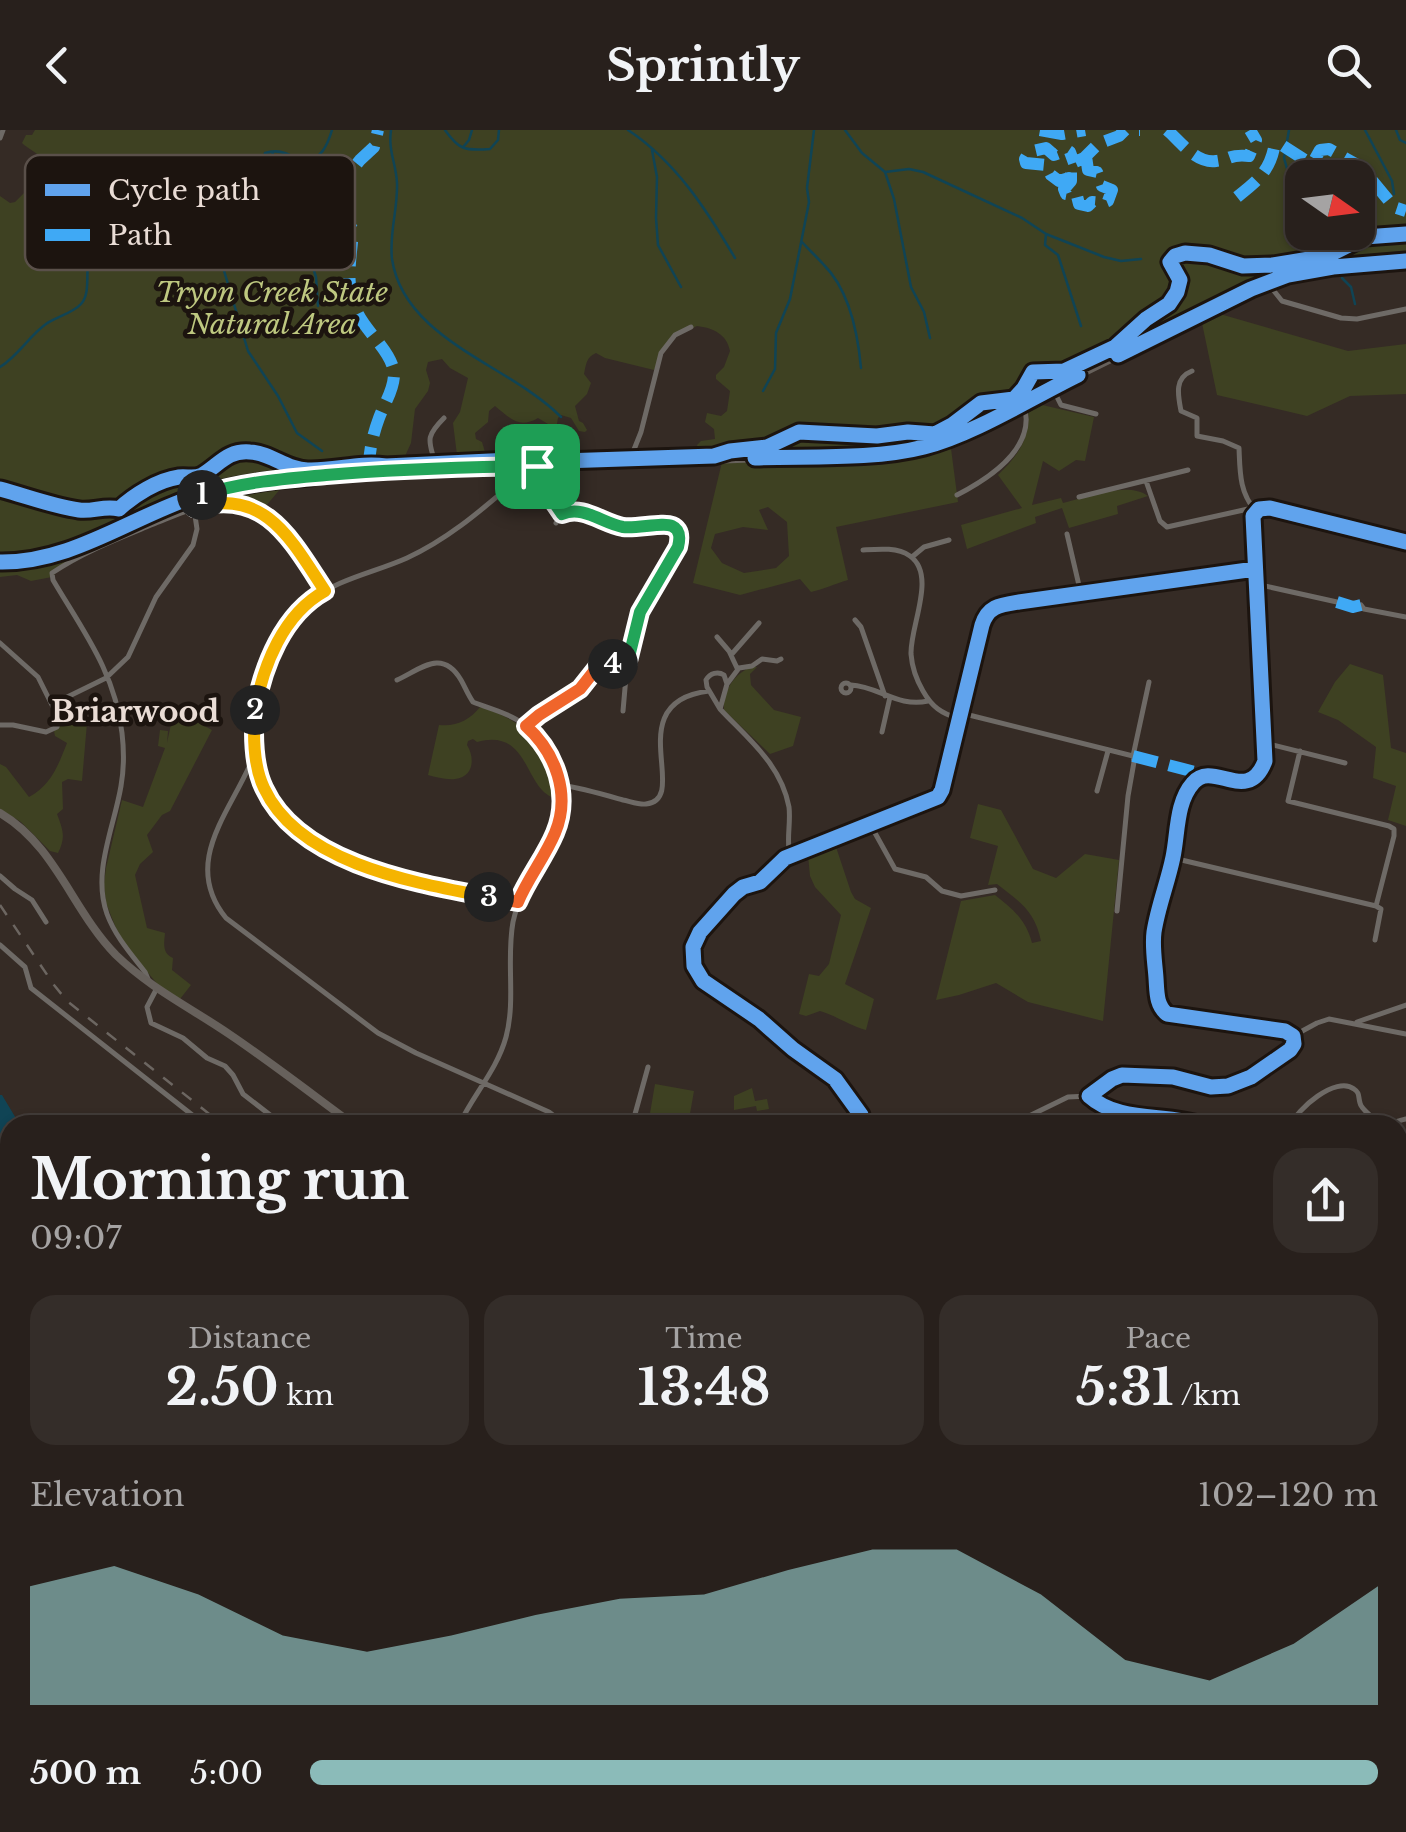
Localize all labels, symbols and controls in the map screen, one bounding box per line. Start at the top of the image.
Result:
text: Sprintly [606,37,800,93]
icon: back [30,38,85,93]
icon: search [1321,38,1376,93]
legend [25,155,355,270]
north arrow [1285,160,1375,250]
map controls [1285,160,1375,250]
text: Cycle path [108,173,260,208]
text: Path [108,218,172,253]
park label: Tryon Creek State Natural Area [156,275,388,342]
pin [495,424,580,509]
icon: arrive [510,439,565,494]
pin: 1 [177,470,227,520]
text: 1 [196,477,208,512]
pin: 4 [588,639,638,689]
text: 4 [604,646,622,681]
pin: 2 [230,685,280,735]
text: 2 [246,692,264,727]
district label: Briarwood [51,693,219,730]
pin: 3 [464,872,514,922]
text: 3 [480,879,498,914]
text: Morning run [30,1146,409,1214]
button: share [1273,1148,1378,1253]
text: 09:07 [30,1218,121,1258]
text: Distance [188,1321,311,1356]
text: Time [665,1321,743,1356]
text: Pace [1126,1321,1191,1356]
text: 2.50 [165,1356,279,1419]
text: 13:48 [638,1356,770,1419]
text: 5:31 [1076,1356,1174,1419]
text: km [279,1378,334,1413]
text: /km [1174,1378,1241,1413]
text: Elevation [30,1475,184,1515]
text: 102–120 m [1198,1475,1378,1515]
text: 500 m [30,1753,141,1793]
text: 5:00 [190,1753,263,1793]

